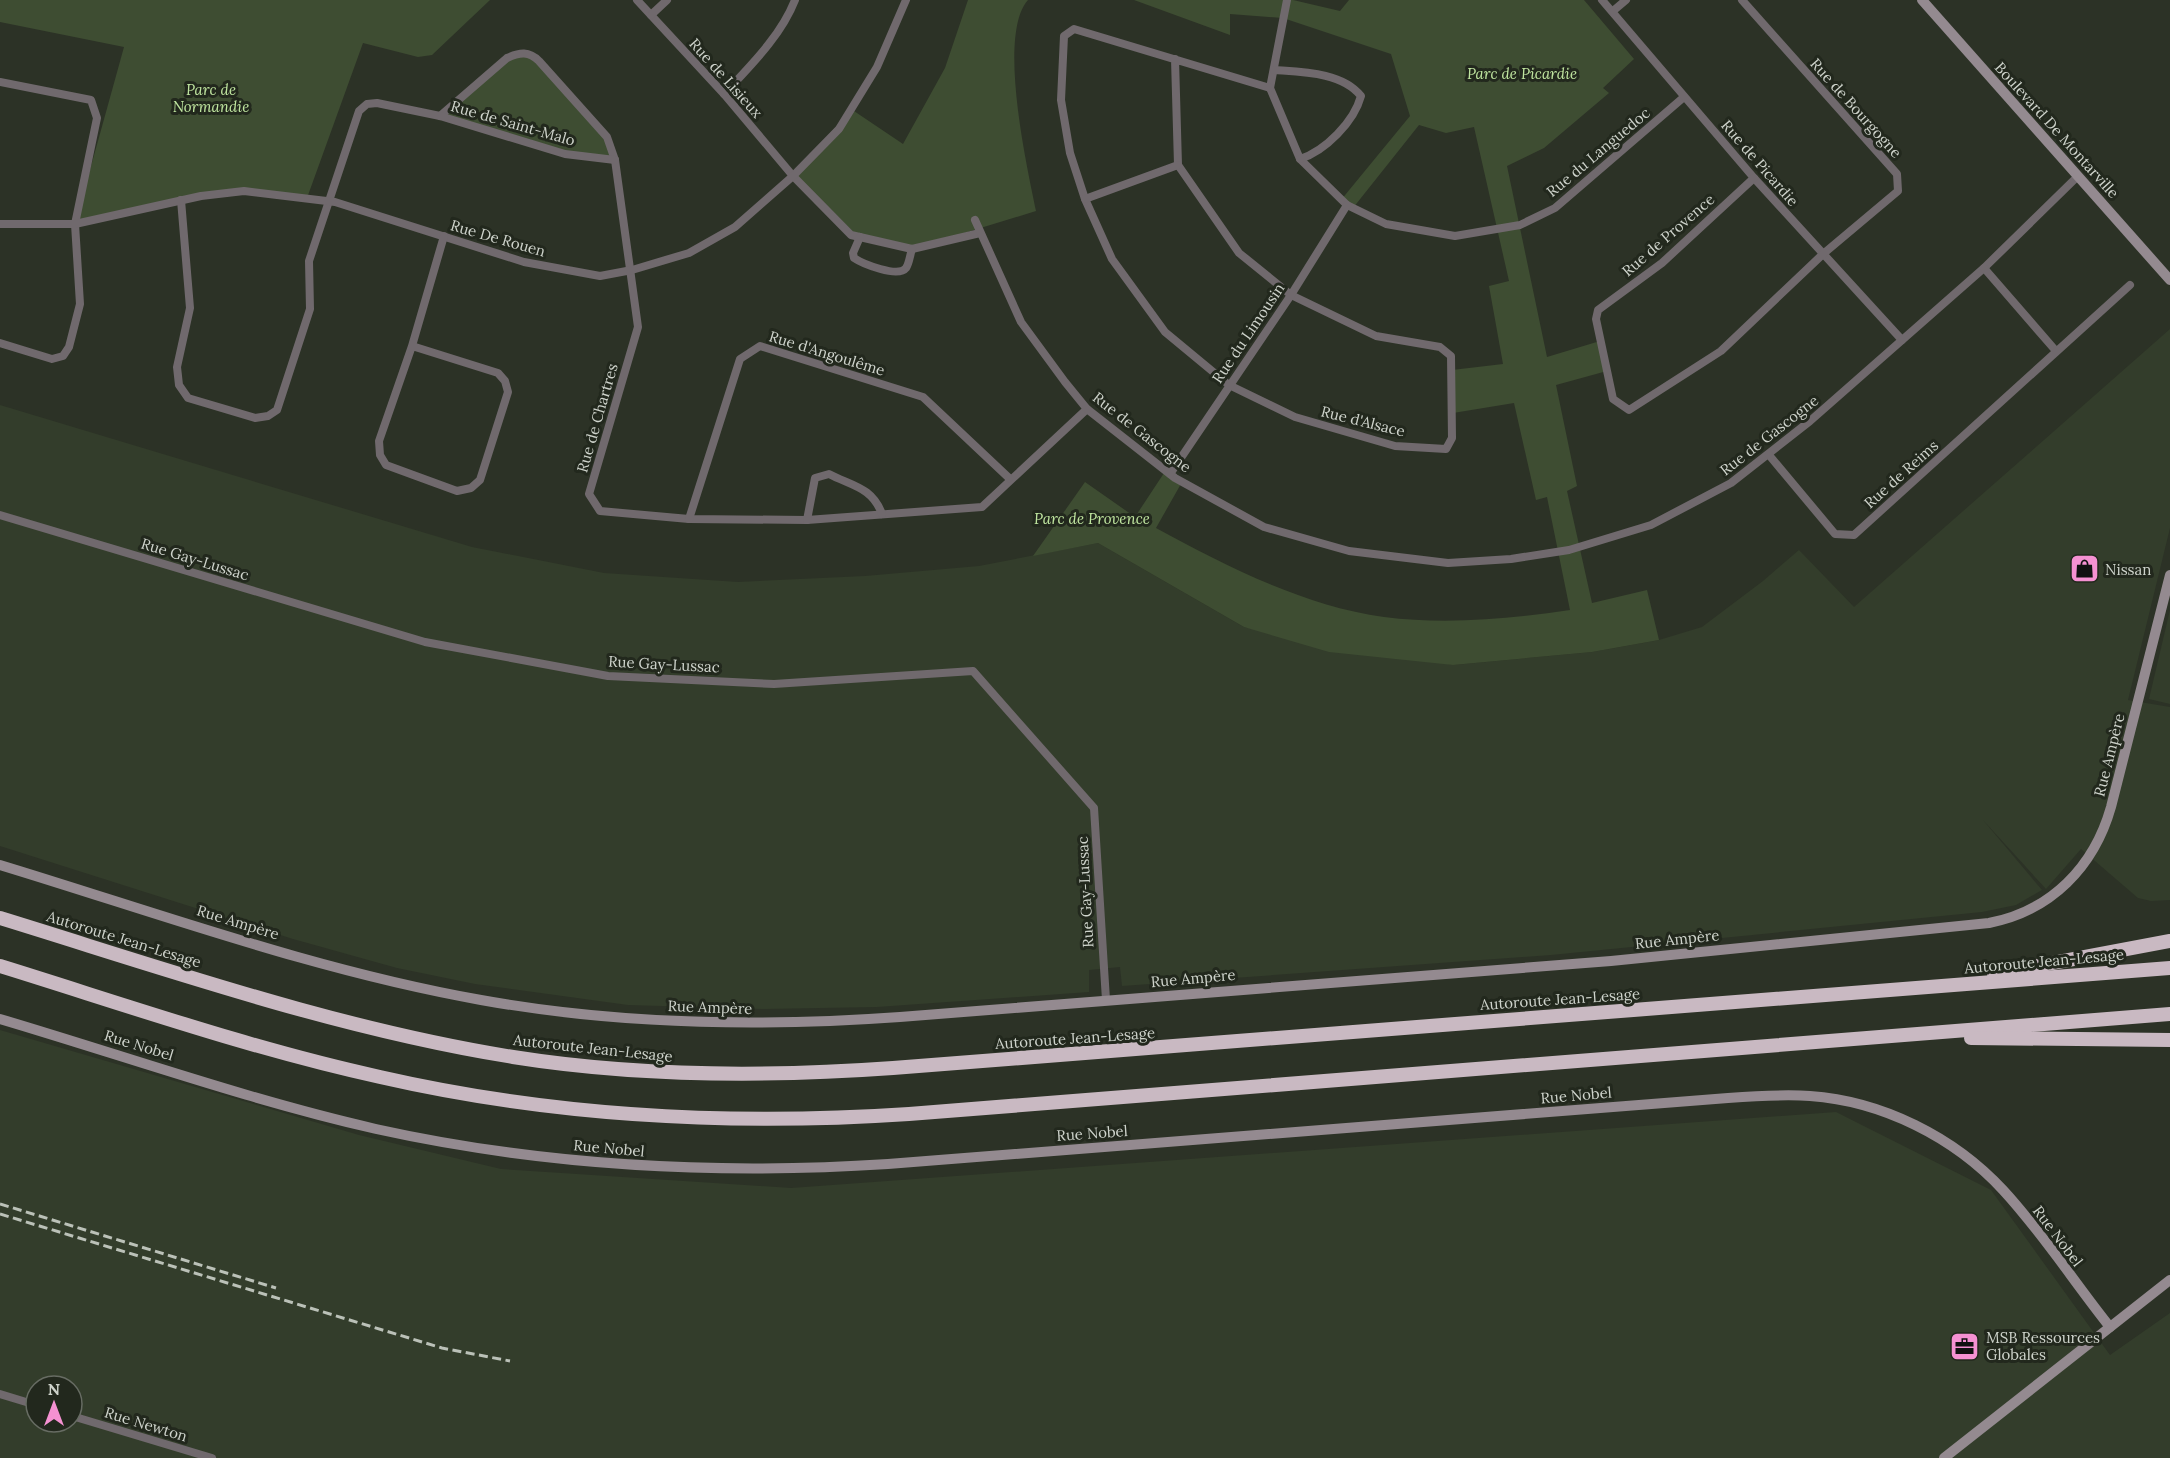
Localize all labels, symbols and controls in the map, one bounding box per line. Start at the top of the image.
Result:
street label: Rue de Lisieux [685,34,767,122]
street label: Rue de Bourgogne [1806,54,1906,162]
street label: Boulevard De Montarville [1991,58,2123,202]
park label: Parc de Picardie [1467,64,1577,83]
park label: Parc de Normandie [173,80,249,116]
street label: Rue de Saint-Malo [449,96,577,150]
street label: Rue du Languedoc [1542,103,1654,201]
street label: Rue de Picardie [1717,116,1803,210]
street label: Rue de Provence [1618,190,1718,280]
street label: Rue De Rouen [448,215,548,261]
street label: Rue du Limousin [1208,279,1288,387]
street label: Rue d'Angoulême [767,326,887,380]
street label: Rue de Chartres [572,361,622,475]
street label: Rue de Gascogne [1089,388,1195,476]
street label: Rue de Gascogne [1716,391,1822,479]
street label: Rue d'Alsace [1319,401,1407,441]
street label: Rue de Reims [1860,436,1942,512]
park label: Parc de Provence [1034,509,1150,528]
street label: Rue Gay-Lussac [139,534,251,584]
shop icon: Nissan [2068,553,2100,585]
place label: Nissan [2105,560,2151,579]
street label: Rue Gay-Lussac [608,652,720,676]
street label: Rue Ampère [2090,712,2128,798]
street label: Rue Gay-Lussac [1073,836,1097,948]
street label: Rue Ampère [195,901,281,943]
street label: Autoroute Jean-Lesage [44,906,203,971]
street label: Rue Ampère [1634,925,1720,953]
street label: Autoroute Jean-Lesage [1962,945,2125,978]
street label: Rue Ampère [1150,965,1236,991]
street label: Autoroute Jean-Lesage [1478,984,1641,1014]
street label: Rue Ampère [667,996,753,1018]
street label: Autoroute Jean-Lesage [993,1023,1156,1053]
street label: Rue Nobel [102,1025,176,1065]
street label: Autoroute Jean-Lesage [511,1030,674,1066]
street label: Rue Nobel [1540,1082,1612,1108]
street label: Rue Nobel [1056,1121,1128,1145]
street label: Rue Nobel [573,1135,645,1161]
street label: Rue Nobel [2029,1202,2087,1270]
place label: MSB Ressources Globales [1986,1328,2100,1364]
office icon: MSB Ressources Globales [1949,1330,1981,1362]
north arrow [24,1374,84,1434]
text: N [48,1379,60,1399]
street label: Rue Newton [102,1402,190,1446]

